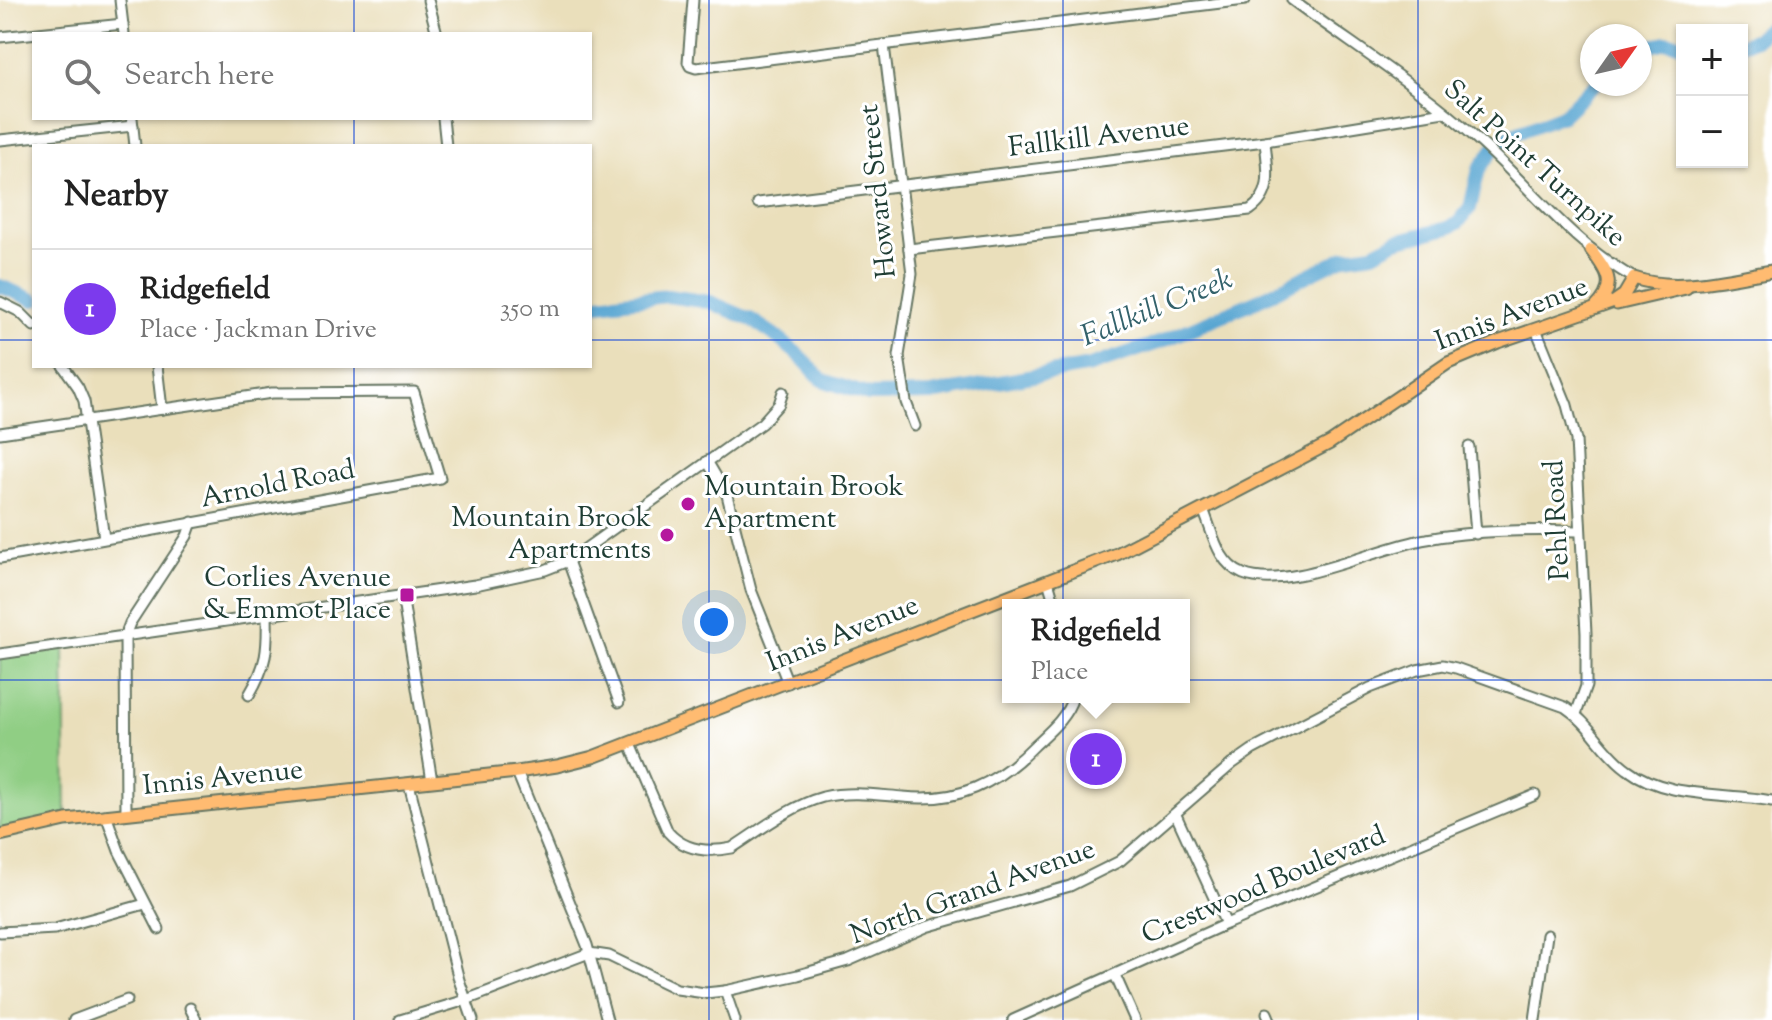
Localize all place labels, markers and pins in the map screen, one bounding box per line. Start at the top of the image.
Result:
place label: Mountain Brook Apartment [704,468,904,540]
marker: Mountain Brook Apartment [679,495,697,513]
place label: Mountain Brook Apartments [451,499,651,571]
marker: Mountain Brook Apartments [658,526,676,544]
place label: Corlies Avenue & Emmot Place [203,559,391,631]
marker: Corlies Avenue & Emmot Place [398,586,416,604]
pin: 1 [1070,729,1122,789]

